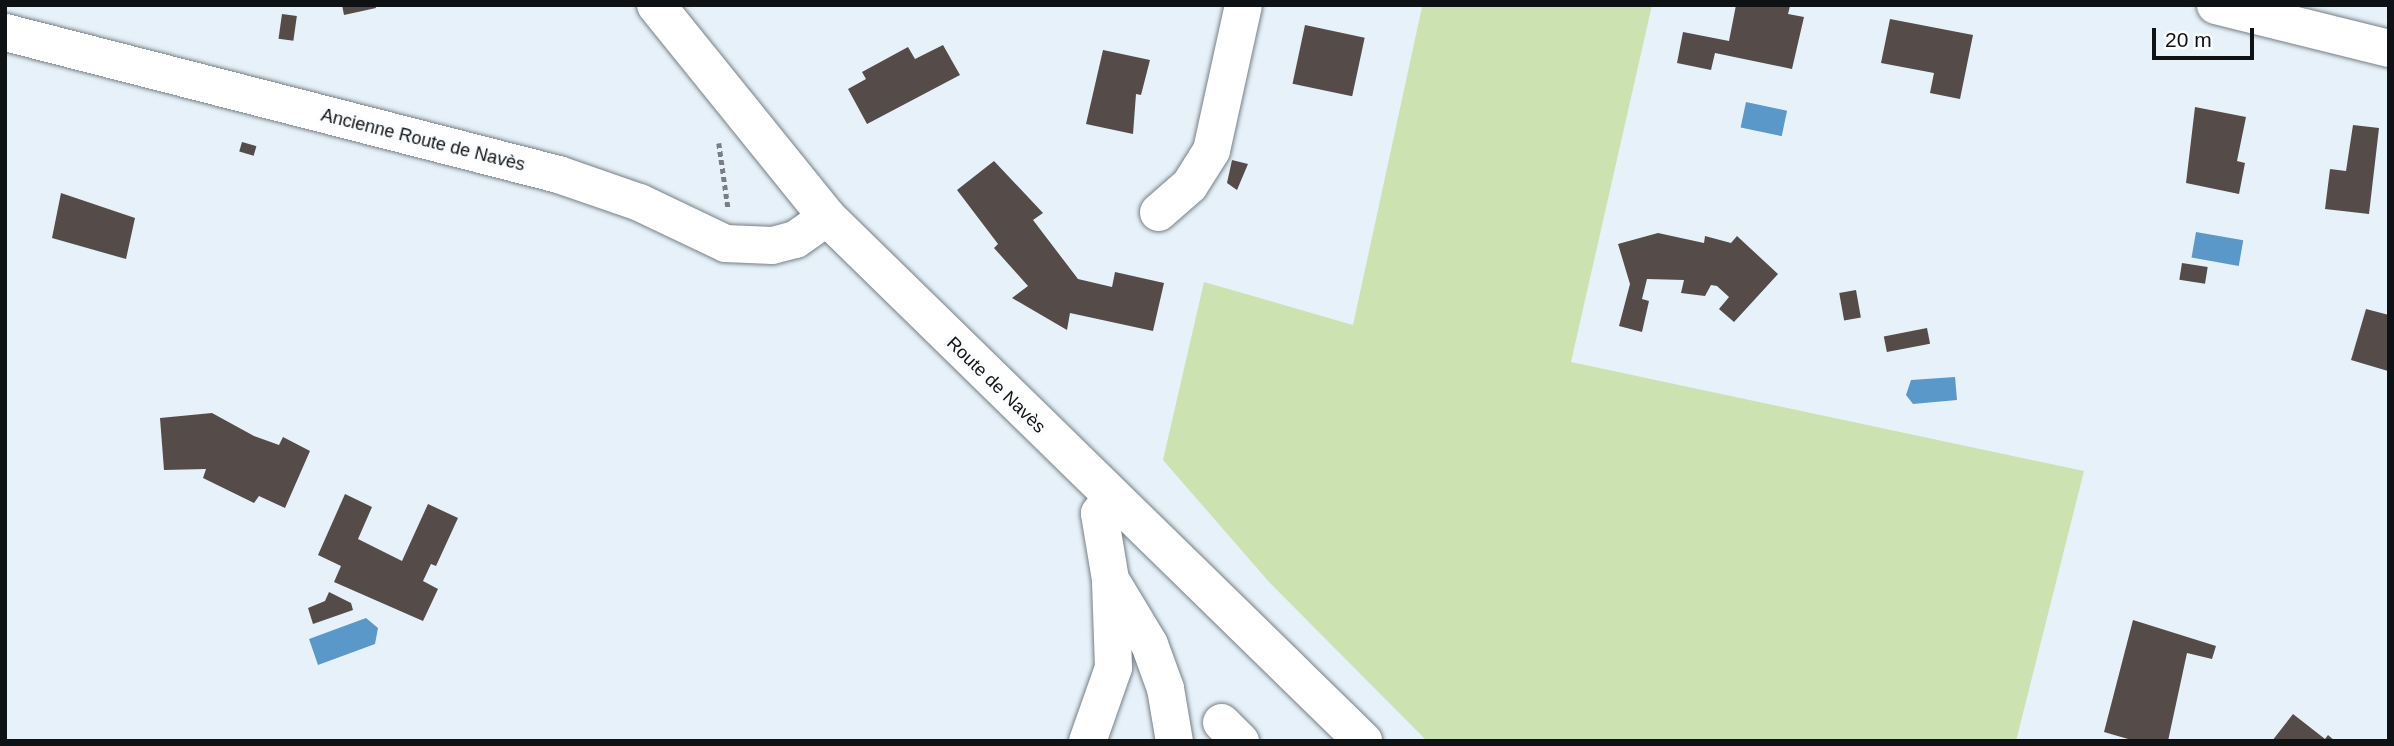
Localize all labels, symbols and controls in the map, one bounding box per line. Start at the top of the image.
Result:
scale bar [2156,14,2258,58]
text: 20 m [2165,28,2212,51]
street label: Ancienne Route de Navès [319,104,527,176]
street label: Route de Navès [942,332,1050,438]

